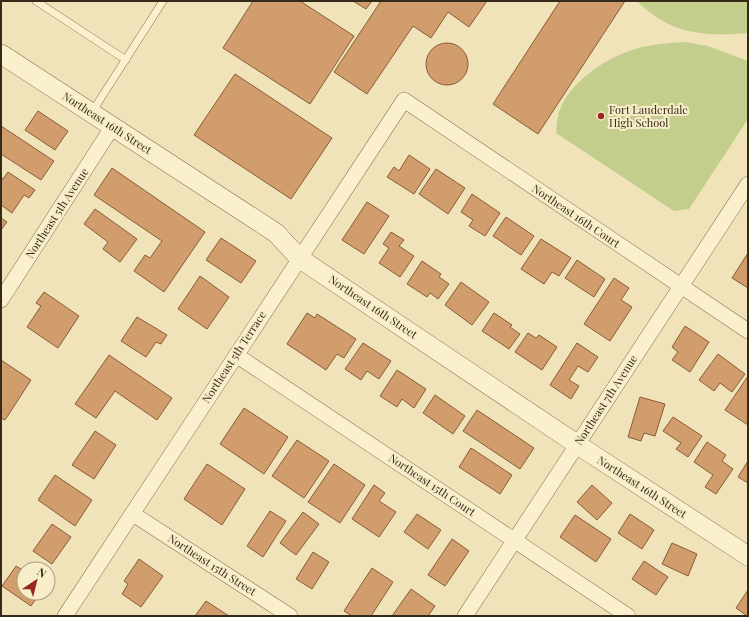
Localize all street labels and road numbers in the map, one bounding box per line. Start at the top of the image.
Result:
street label: Northeast 16th Street [60,88,155,157]
street label: Northeast 5th Avenue [22,164,92,261]
street label: Northeast 16th Court [529,181,623,251]
street label: Northeast 16th Street [326,271,421,342]
street label: Northeast 5th Terrace [198,308,269,406]
street label: Northeast 7th Avenue [571,351,641,448]
street label: Northeast 15th Court [386,450,479,519]
street label: Northeast 16th Street [595,452,690,521]
street label: Northeast 15th Street [165,530,259,599]

